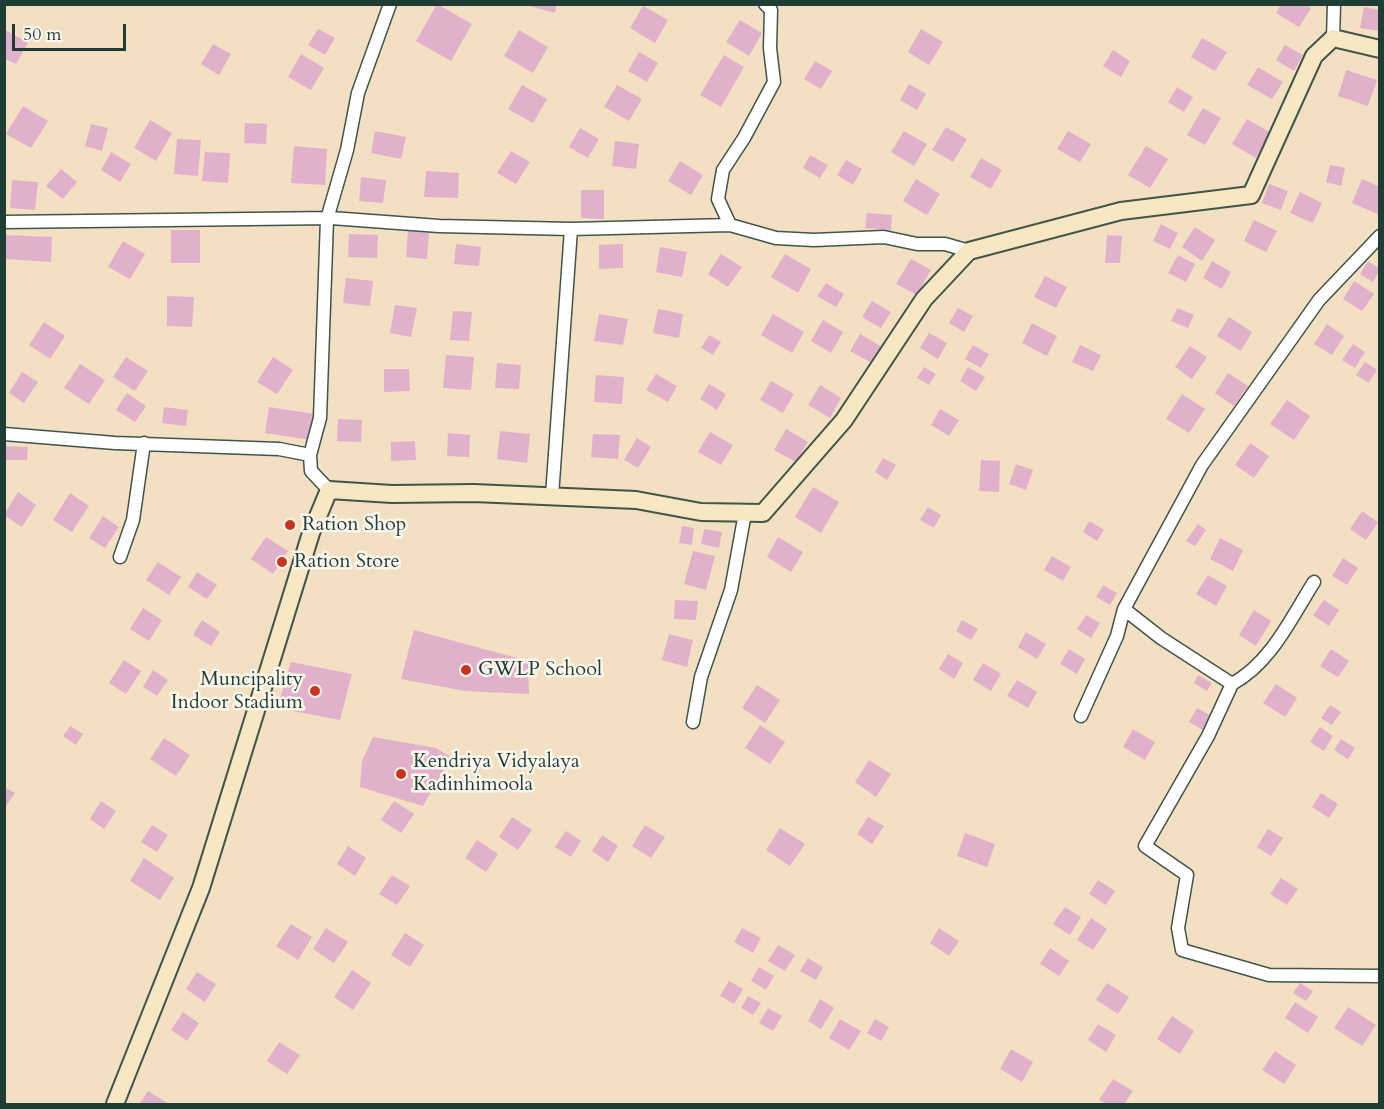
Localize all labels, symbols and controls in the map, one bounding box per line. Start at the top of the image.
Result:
scale bar [15,12,129,50]
text: 50 m [23,22,62,47]
place label: Ration Shop [302,513,406,537]
marker: Ration Shop [283,518,297,532]
place label: Ration Store [294,550,400,574]
marker: Ration Store [275,555,289,569]
place label: GWLP School [478,658,602,682]
marker: GWLP School [459,663,473,677]
place label: Muncipality Indoor Stadium [171,668,303,715]
marker: Muncipality Indoor Stadium [308,684,322,698]
place label: Kendriya Vidyalaya Kadinhimoola [413,750,580,797]
marker: Kendriya Vidyalaya Kadinhimoola [394,767,408,781]

